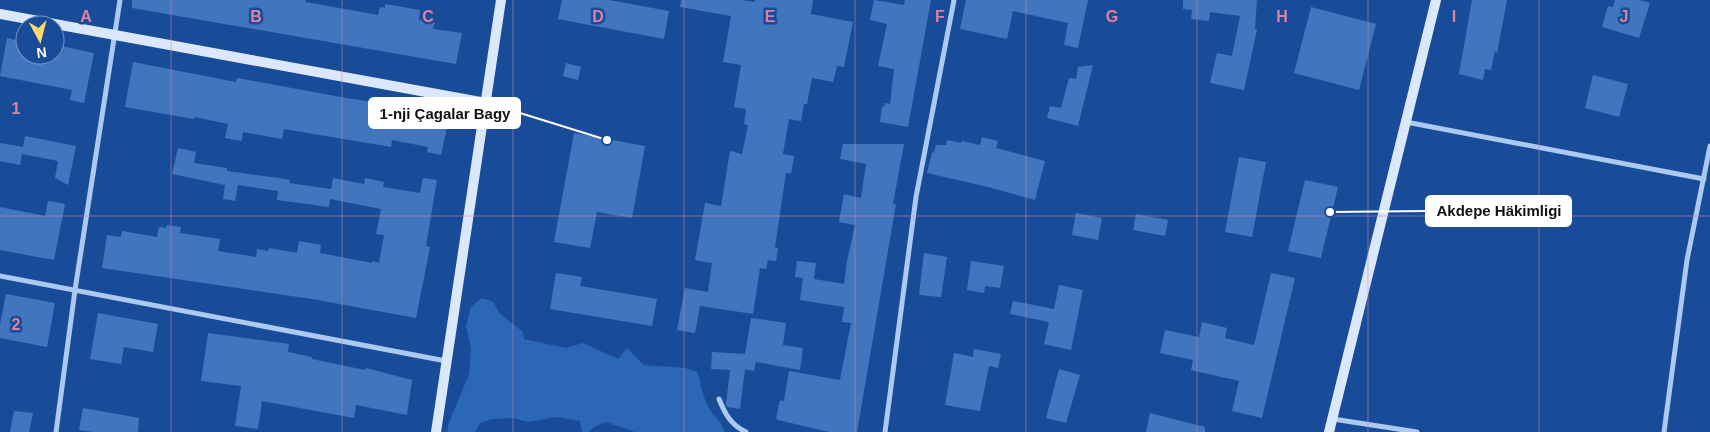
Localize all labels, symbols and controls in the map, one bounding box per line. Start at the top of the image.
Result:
text: A [80,8,92,25]
text: B [250,8,262,25]
text: C [422,8,434,25]
text: D [592,8,604,25]
text: E [765,8,776,25]
text: F [935,8,945,25]
text: G [1106,8,1118,25]
text: H [1276,8,1288,25]
text: I [1452,8,1456,25]
text: J [1620,8,1628,25]
north arrow [15,15,65,65]
text: N [36,44,48,61]
callout: 1-nji Çagalar Bagy [369,98,520,128]
text: 1 [12,100,21,117]
text: 1-nji Çagalar Bagy [380,105,511,122]
callout: Akdepe Häkimligi [1426,196,1571,226]
text: Akdepe Häkimligi [1436,202,1562,219]
text: 2 [12,316,21,333]

